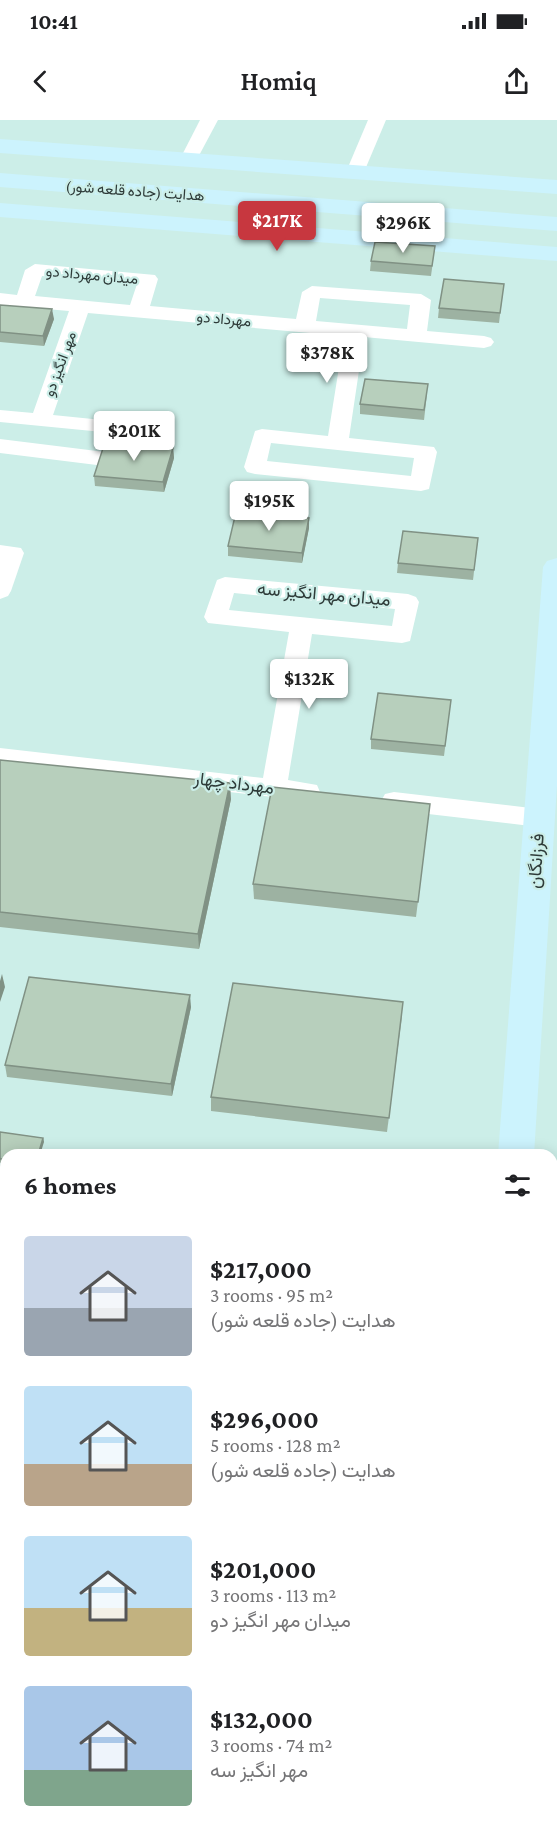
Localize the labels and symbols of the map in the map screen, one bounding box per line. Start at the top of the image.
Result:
street label: هدایت (جاده قلعه شور) [65,178,205,205]
pin: $217K [235,201,319,252]
pin: $296K [361,203,445,254]
street label: میدان مهرداد دو [45,263,139,288]
street label: مهرداد دو [196,309,252,330]
street label: مهر انگیز دو [41,329,80,399]
pin: $378K [285,333,369,384]
pin: $201K [92,411,176,462]
pin: $195K [227,481,311,532]
street label: میدان مهر انگیز سه [256,578,392,611]
pin: $132K [267,659,351,710]
street label: مهرداد چهار [191,768,275,800]
street label: فرزانگان [524,833,549,889]

